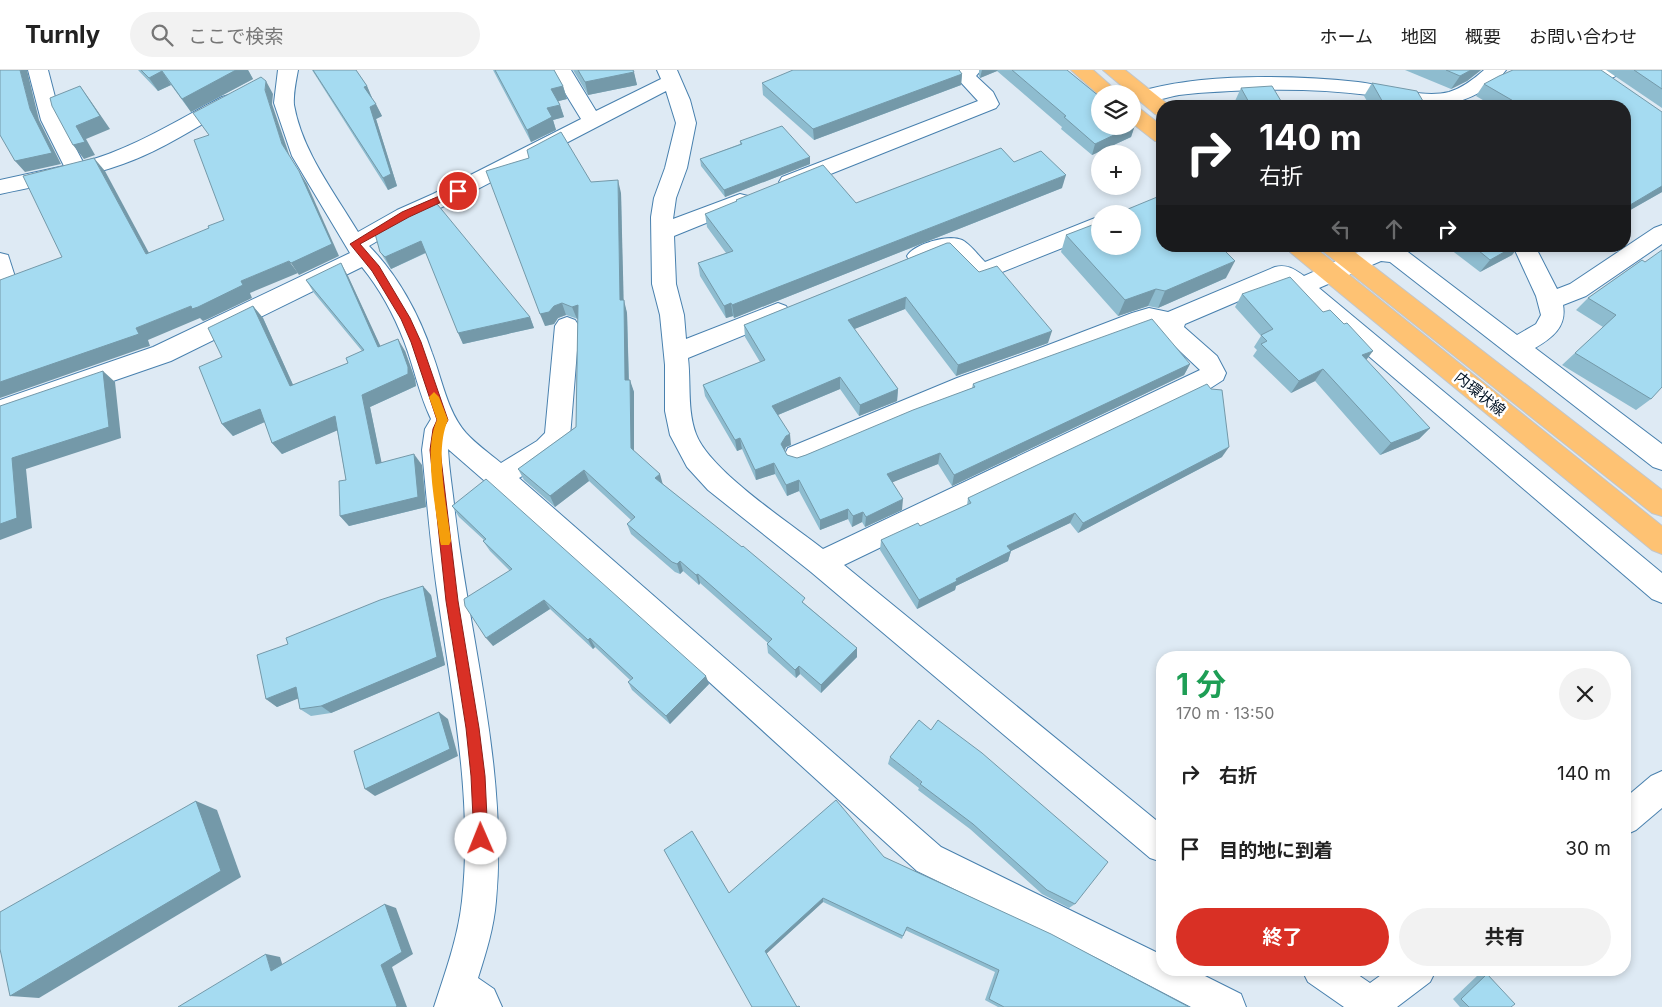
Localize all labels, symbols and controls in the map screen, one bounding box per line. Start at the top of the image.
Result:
search box [130,12,480,57]
text: Turnly [25,20,100,49]
icon: search [148,21,176,49]
text: ここで検索 [188,25,283,48]
text: ホーム [1320,26,1373,47]
text: 地図 [1401,26,1437,47]
text: 概要 [1465,26,1501,47]
text: お問い合わせ [1529,26,1637,47]
map controls [1091,85,1141,255]
button: layers [1091,85,1141,135]
text: 140 m [1259,116,1362,158]
icon: right [1176,120,1241,185]
button: + [1091,145,1141,195]
text: 右折 [1259,163,1303,189]
pin [437,170,479,212]
icon: arrive [444,177,472,205]
button: − [1091,205,1141,255]
icon: left [1327,215,1355,243]
icon: ahead [1380,215,1408,243]
icon: right [1433,215,1461,243]
street label: 内環状線 [1451,367,1510,420]
text: 1 分 [1176,666,1226,702]
button: close [1559,668,1611,720]
text: 170 m · 13:50 [1176,703,1274,723]
icon: right [1176,760,1204,788]
text: 140 m [1557,762,1611,785]
text: 右折 [1219,764,1257,787]
position arrow [454,812,506,864]
icon: arrive [1176,835,1204,863]
text: 30 m [1565,837,1611,860]
text: 目的地に到着 [1219,839,1333,862]
button: 終了 [1176,908,1389,966]
button: 共有 [1399,908,1611,966]

